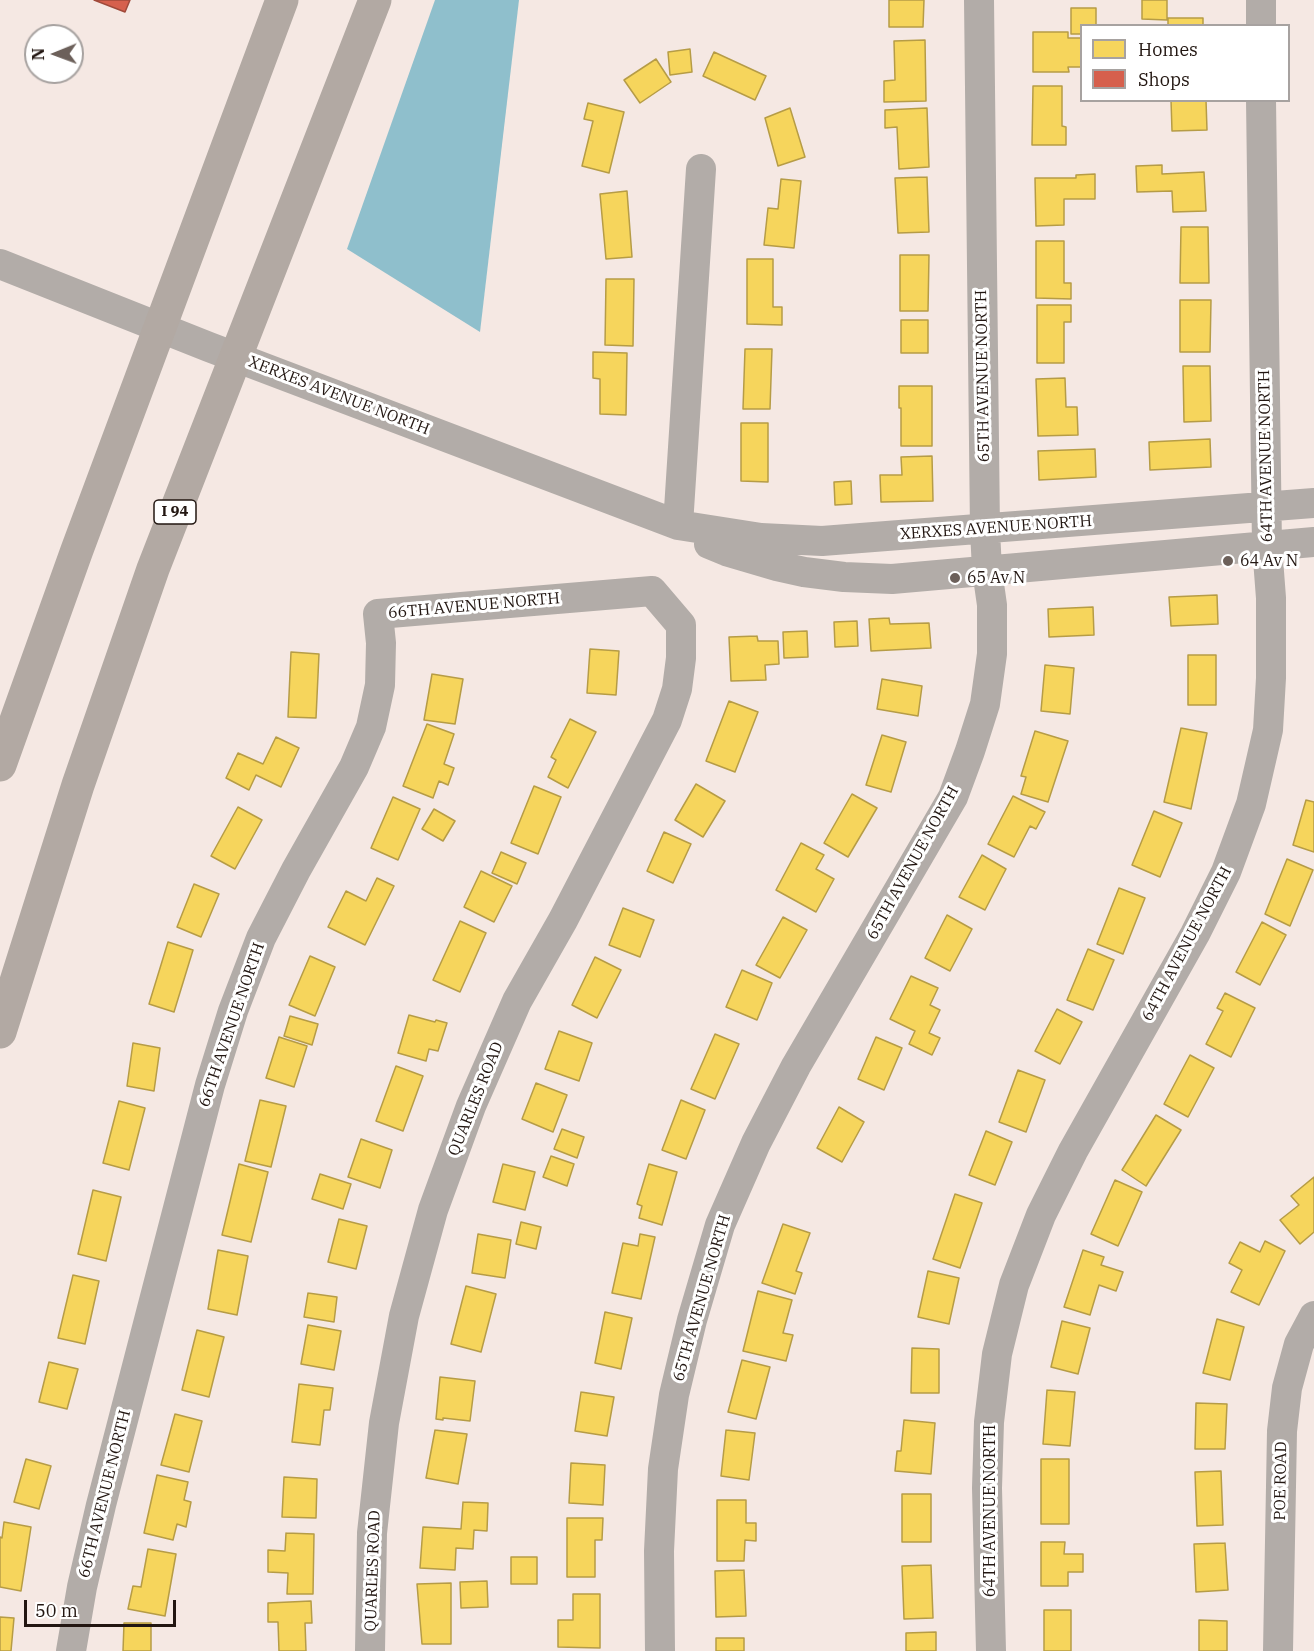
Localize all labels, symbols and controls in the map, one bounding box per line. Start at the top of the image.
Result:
north arrow [24,24,84,84]
legend [1080,24,1290,102]
text: Homes [1138,38,1198,61]
text: N [28,48,48,61]
text: Shops [1138,68,1190,91]
street label: 65TH AVENUE NORTH [972,290,994,462]
street label: XERXES AVENUE NORTH [246,353,432,439]
street label: 64TH AVENUE NORTH [1255,370,1277,542]
road number: I 94 [154,500,196,524]
street label: XERXES AVENUE NORTH [899,512,1093,544]
place label: 64 Av N [1240,551,1298,571]
marker: 64 Av N [1221,554,1235,568]
place label: 65 Av N [967,568,1025,588]
marker: 65 Av N [948,571,962,585]
street label: 66TH AVENUE NORTH [387,589,561,623]
street label: 65TH AVENUE NORTH [863,783,963,943]
street label: 64TH AVENUE NORTH [1138,863,1236,1025]
street label: 66TH AVENUE NORTH [195,940,269,1110]
street label: QUARLES ROAD [444,1039,508,1159]
street label: 65TH AVENUE NORTH [669,1212,735,1384]
street label: 66TH AVENUE NORTH [75,1408,135,1580]
street label: 64TH AVENUE NORTH [980,1425,1000,1597]
street label: POE ROAD [1271,1441,1291,1521]
street label: QUARLES ROAD [361,1510,385,1632]
scale bar [27,1588,178,1626]
text: 50 m [35,1599,78,1622]

